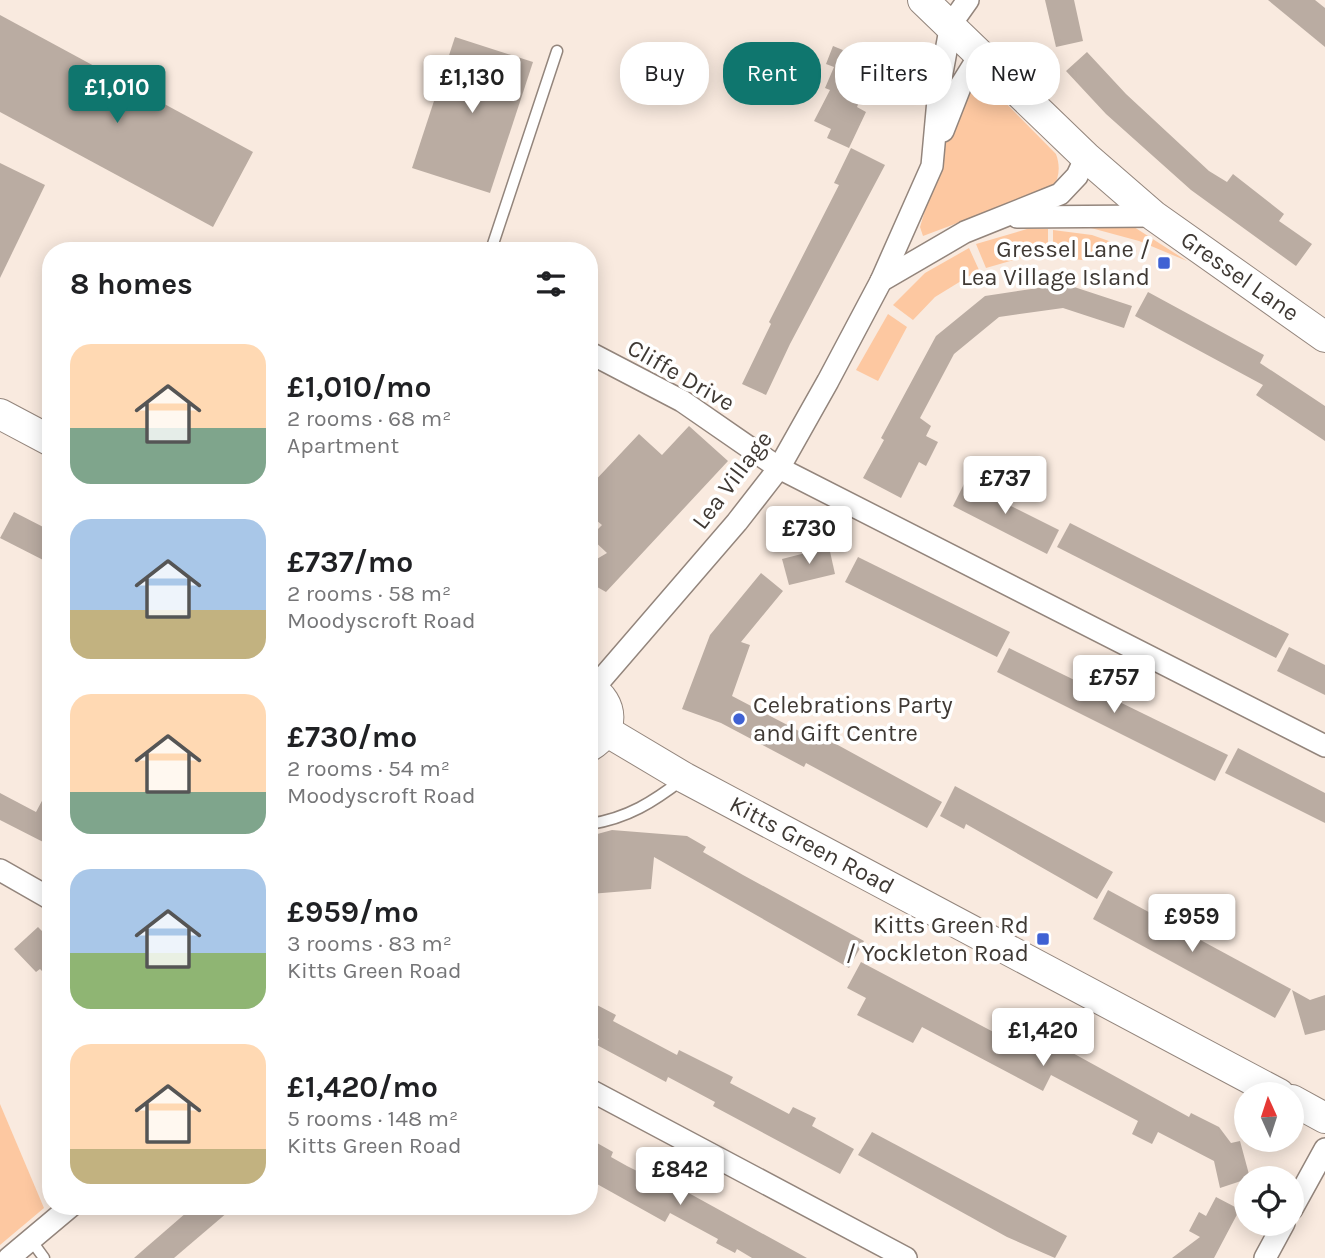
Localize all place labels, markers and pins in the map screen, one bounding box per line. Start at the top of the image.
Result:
pin: £1,130 [415,55,529,115]
pin: £1,010 [60,66,174,125]
place label: Gressel Lane / Lea Village Island [961,235,1150,291]
marker: Gressel Lane / Lea Village Island [1156,255,1172,271]
pin: £737 [964,456,1046,516]
pin: £730 [768,506,850,566]
pin: £757 [1073,656,1155,715]
place label: Celebrations Party and Gift Centre [753,691,953,747]
marker: Celebrations Party and Gift Centre [731,711,747,727]
pin: £959 [1151,894,1233,954]
place label: Kitts Green Rd / Yockleton Road [846,911,1029,967]
marker: Kitts Green Rd / Yockleton Road [1035,931,1051,947]
pin: £1,420 [986,1009,1100,1068]
pin: £842 [639,1148,721,1207]

